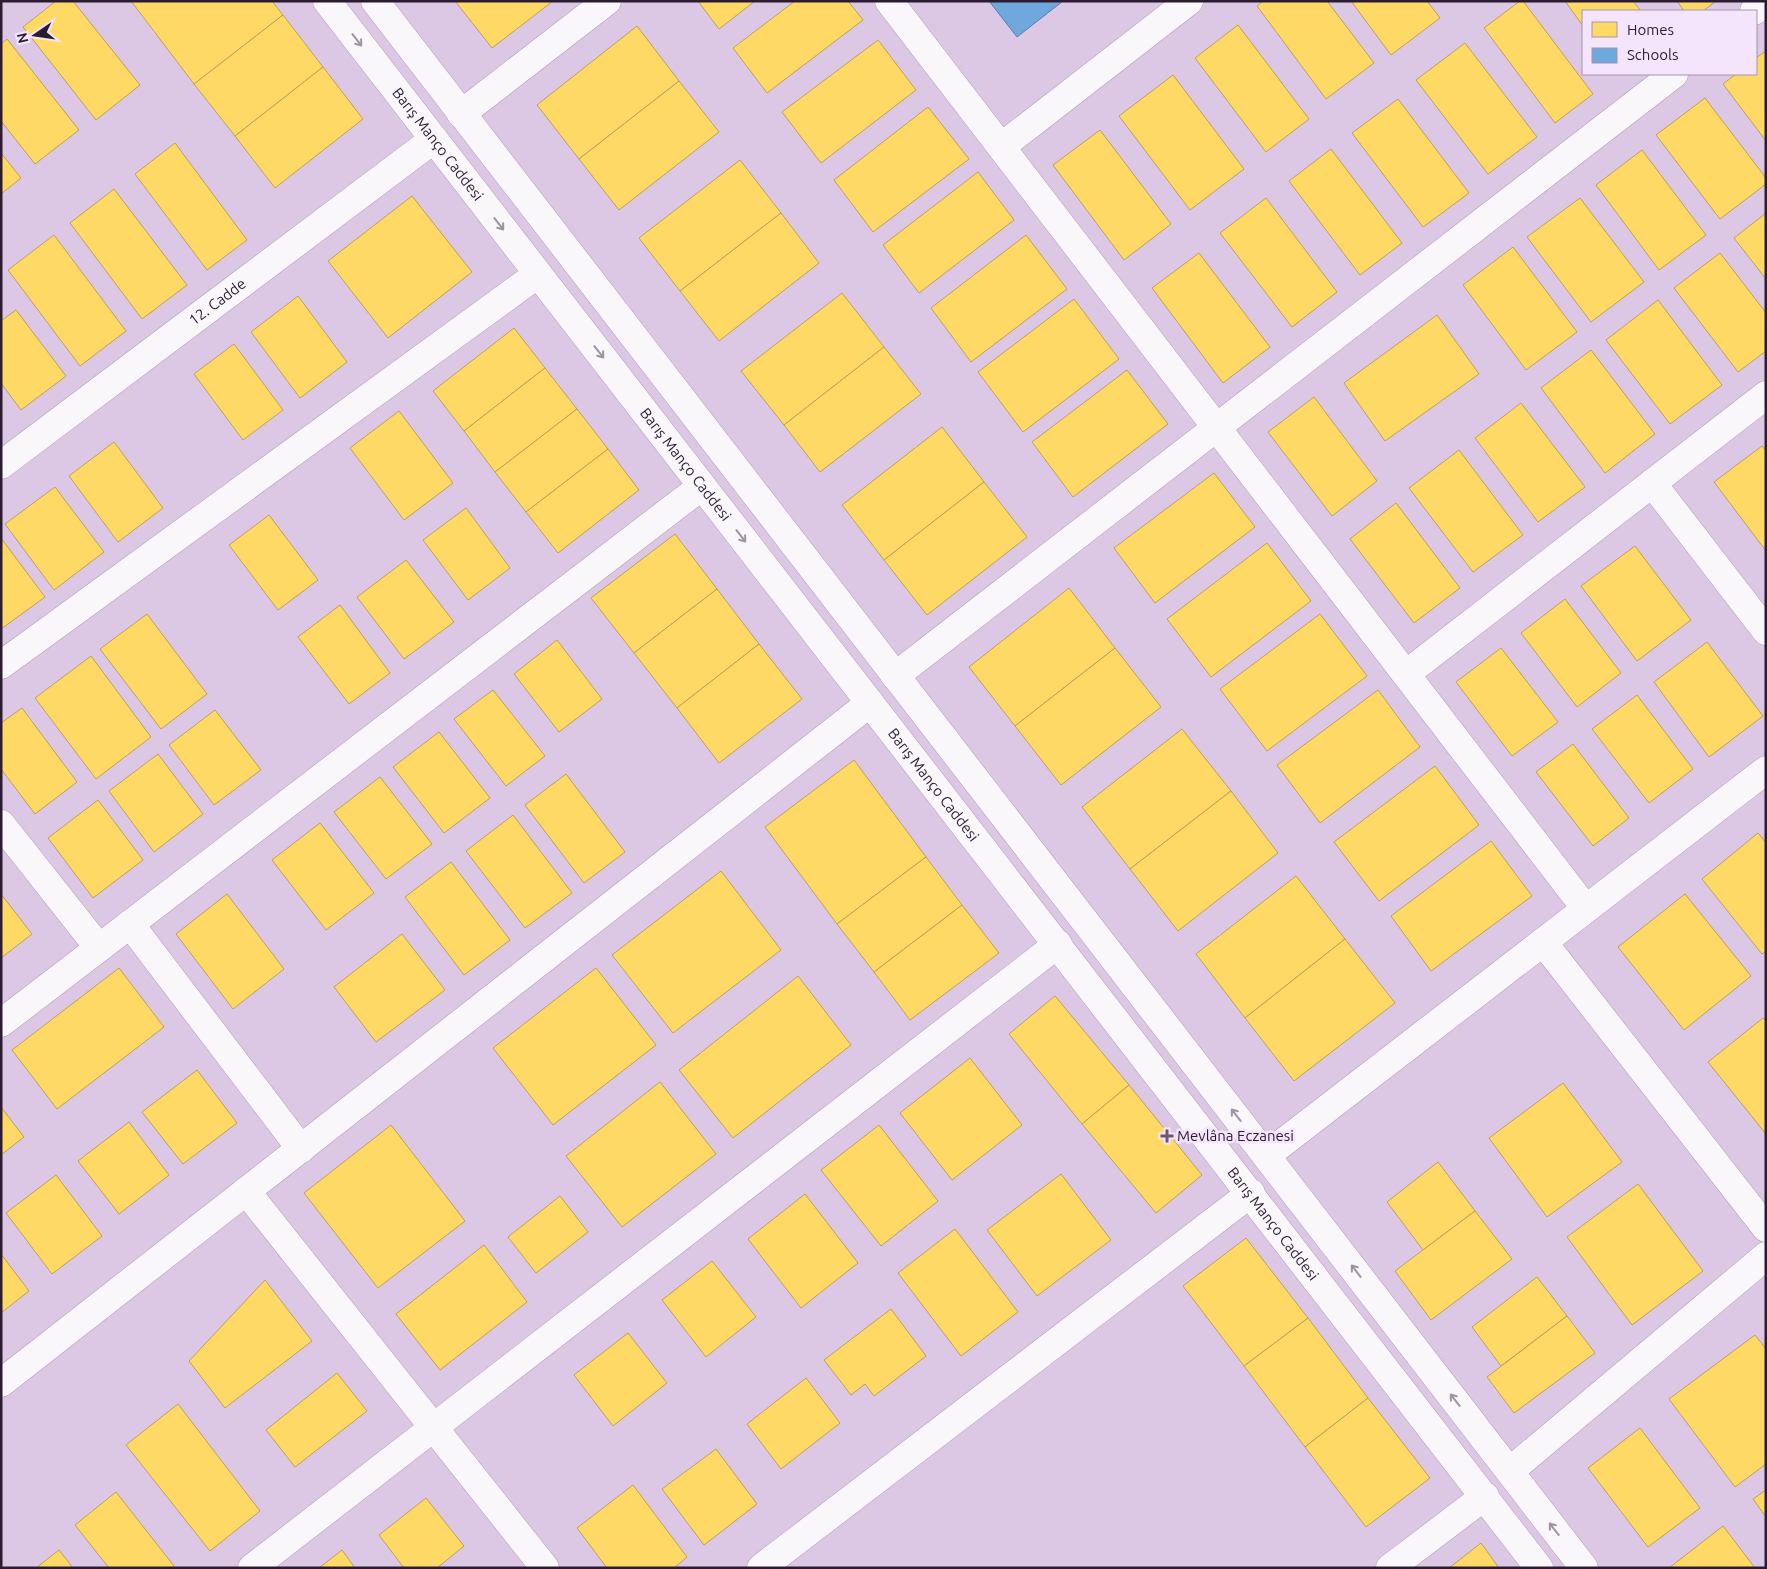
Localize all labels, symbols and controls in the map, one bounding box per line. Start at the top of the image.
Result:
north arrow [10,10,60,60]
legend [1582,10,1757,75]
text: Homes [1627,21,1674,38]
text: N [13,31,31,45]
one-way arrow [352,33,362,47]
text: Schools [1627,46,1678,63]
street label: Barış Manço Caddesi [389,84,487,204]
one-way arrow [494,217,505,230]
street label: 12. Cadde [185,275,249,328]
one-way arrow [593,345,604,358]
street label: Barış Manço Caddesi [637,404,735,524]
one-way arrow [736,529,746,543]
street label: Barış Manço Caddesi [885,725,983,844]
one-way arrow [1231,1108,1241,1122]
place label: Mevlâna Eczanesi [1177,1127,1294,1144]
marker: Mevlâna Eczanesi [1161,1130,1173,1142]
street label: Barış Manço Caddesi [1224,1164,1322,1283]
one-way arrow [1351,1265,1362,1278]
one-way arrow [1450,1394,1461,1407]
one-way arrow [1549,1522,1559,1536]

